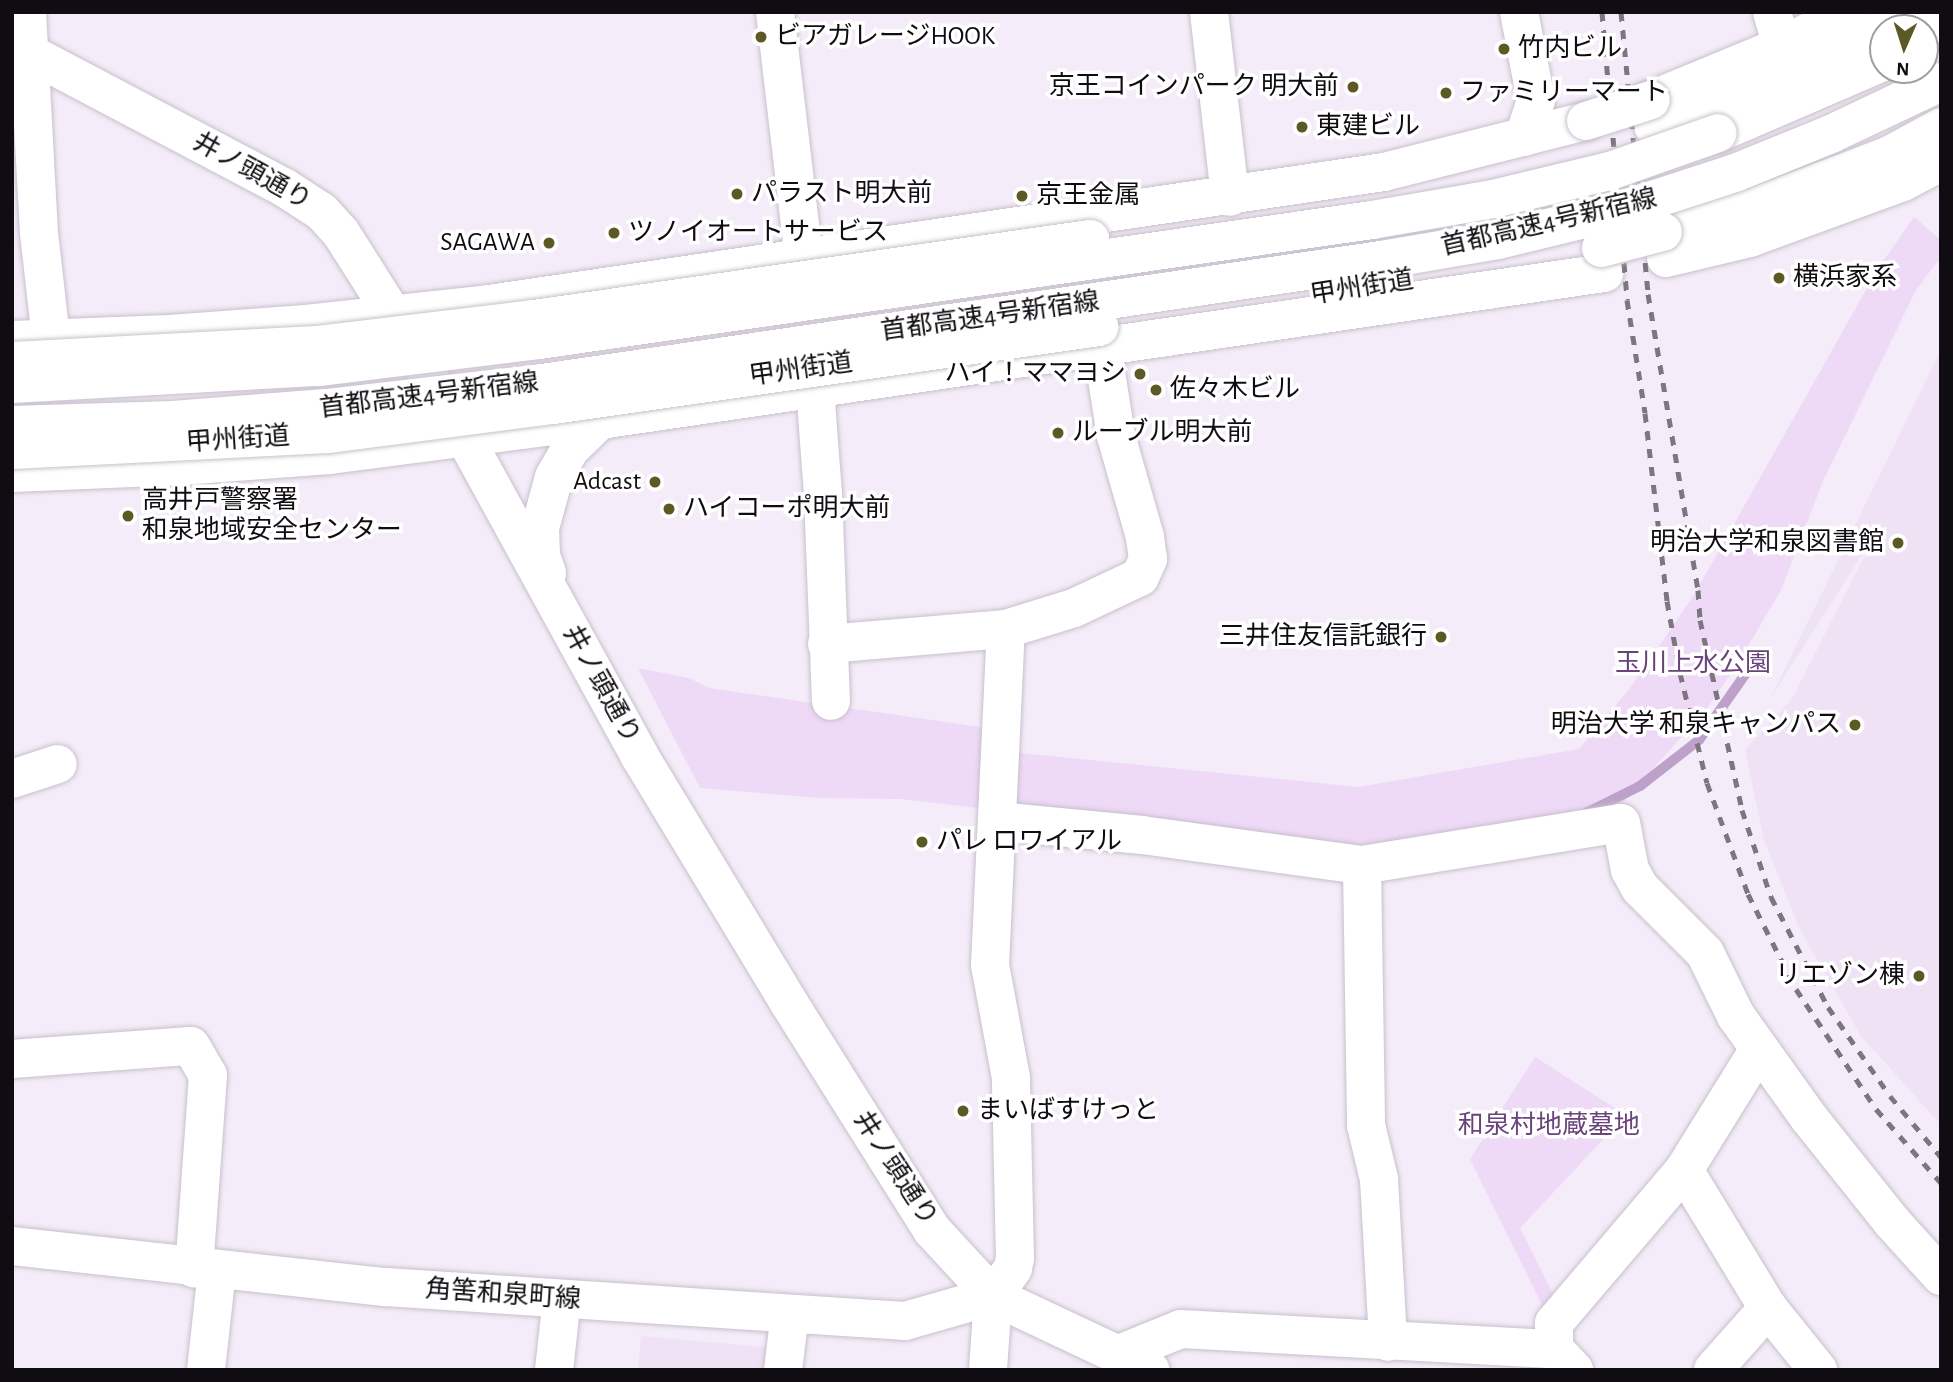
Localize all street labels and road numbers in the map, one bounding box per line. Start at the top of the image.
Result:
street label: 井ノ頭通り [188,127,316,217]
street label: 首都高速4号新宿線 [1438,183,1660,263]
street label: 甲州街道 [1308,264,1416,312]
street label: 首都高速4号新宿線 [879,286,1101,348]
street label: 甲州街道 [747,347,855,393]
street label: 首都高速4号新宿線 [318,367,540,425]
street label: 甲州街道 [185,421,291,459]
street label: 井ノ頭通り [556,621,646,749]
street label: 井ノ頭通り [847,1106,943,1232]
street label: 角筈和泉町線 [424,1274,582,1316]

